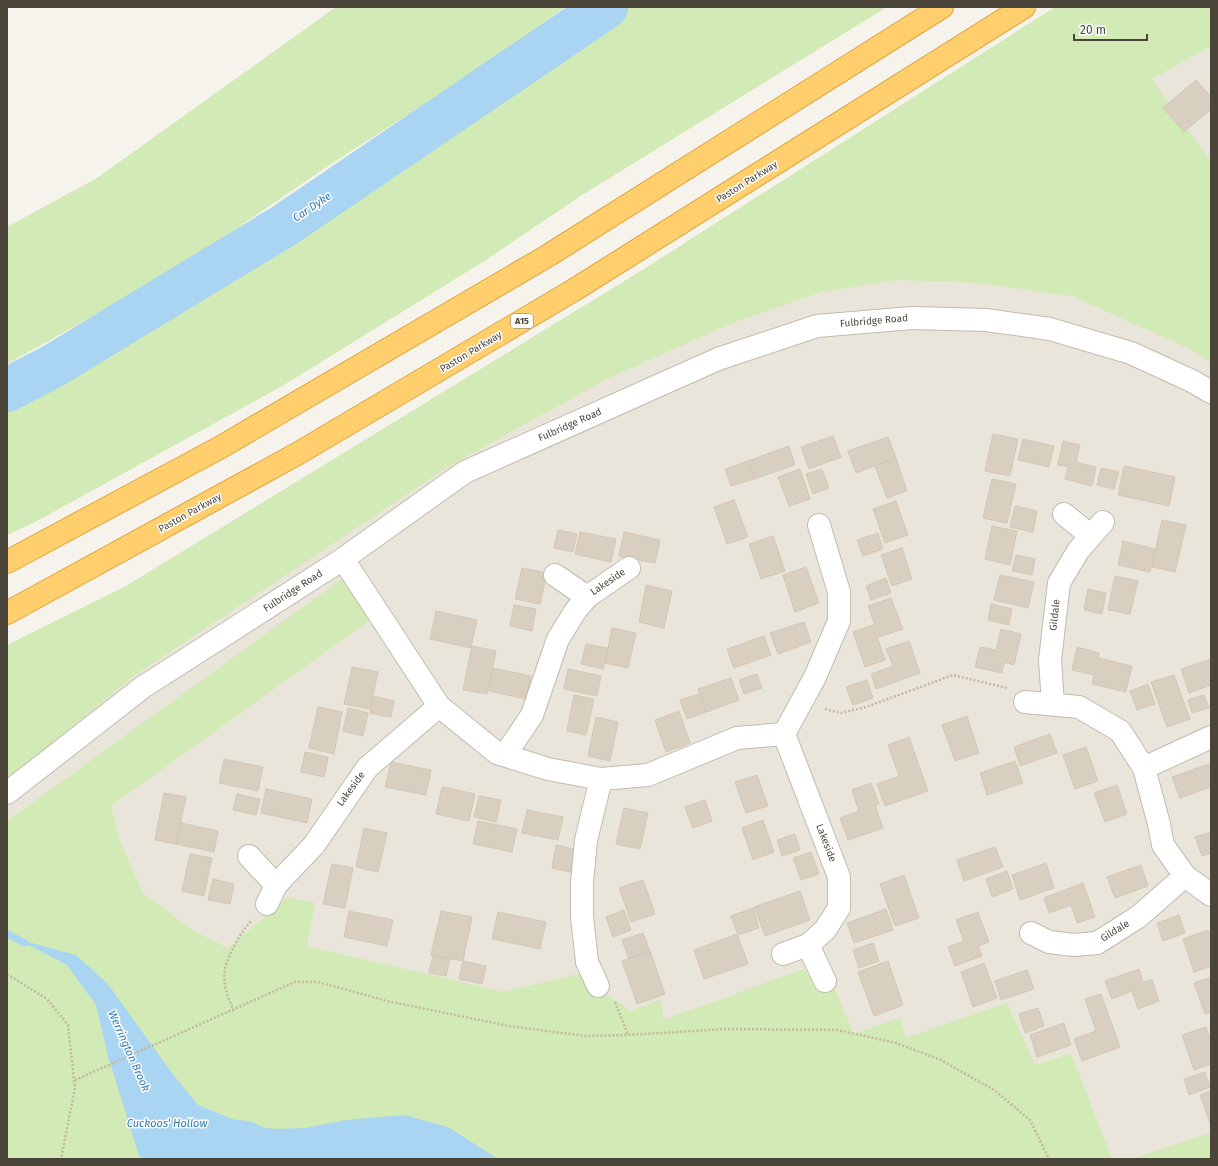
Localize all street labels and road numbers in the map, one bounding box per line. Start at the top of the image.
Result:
street label: Paston Parkway [714,158,780,206]
street label: Fulbridge Road [840,312,908,330]
road number: A15 [511,314,533,328]
street label: Paston Parkway [438,329,504,375]
street label: Fulbridge Road [536,406,604,444]
street label: Paston Parkway [156,491,224,535]
street label: Lakeside [588,566,628,598]
street label: Fulbridge Road [261,567,325,615]
street label: Gildale [1047,599,1063,631]
street label: Lakeside [334,769,368,809]
street label: Lakeside [813,822,839,864]
street label: Gildale [1098,918,1132,944]

